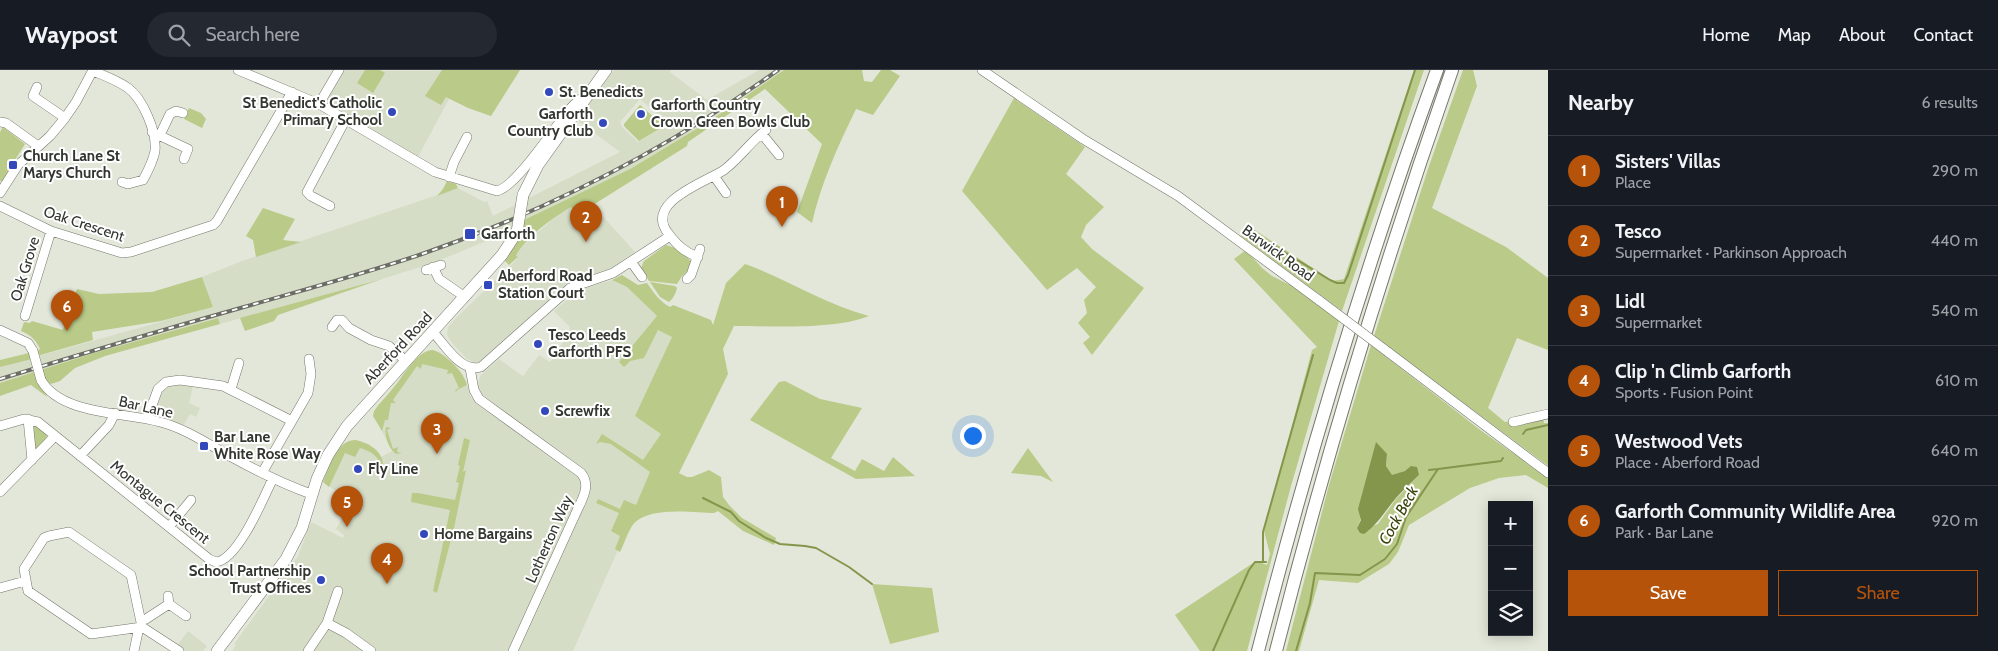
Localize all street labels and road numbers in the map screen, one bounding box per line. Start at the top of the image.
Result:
street label: Oak Crescent [41,202,127,246]
street label: Barwick Road [1239,221,1317,285]
street label: Oak Grove [7,234,43,303]
street label: Aberford Road [360,308,436,388]
street label: Bar Lane [117,392,175,422]
street label: Montague Crescent [107,456,213,548]
street label: Lotherton Way [522,492,577,586]

